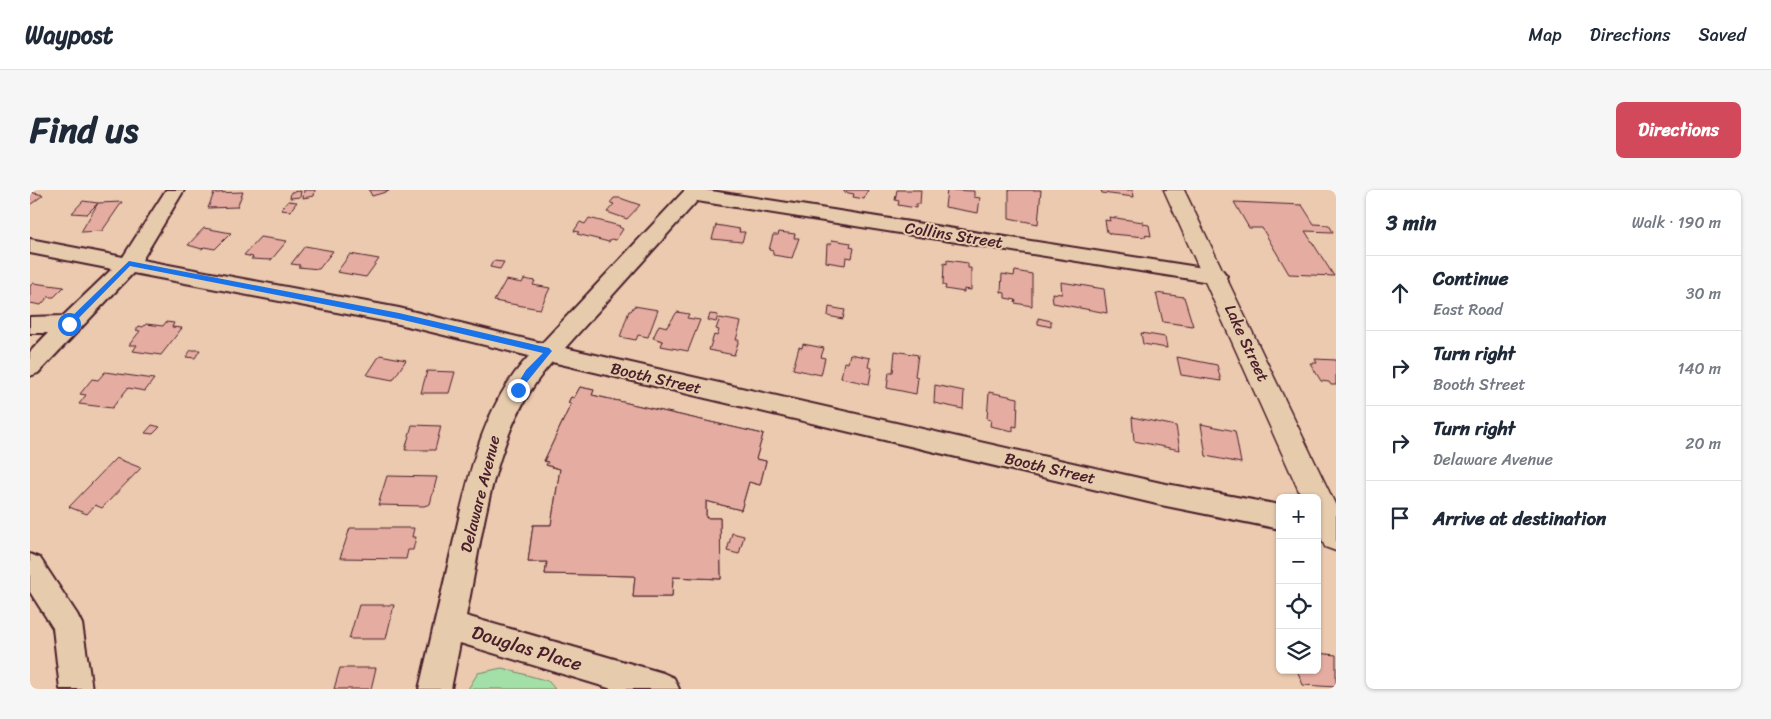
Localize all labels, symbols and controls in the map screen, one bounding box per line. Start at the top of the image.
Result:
text: Waypost [25,14,113,56]
text: Map [1529,19,1562,51]
text: Directions [1590,19,1671,51]
text: Saved [1699,19,1746,51]
text: Find us [30,99,138,161]
button: Directions [1616,102,1741,158]
text: 3 min [1386,204,1436,242]
text: Walk · 190 m [1632,208,1721,237]
street label: Collins Street [903,213,1005,257]
text: Continue [1433,262,1509,295]
icon: ahead [1386,279,1414,307]
text: 30 m [1686,279,1721,308]
text: East Road [1433,295,1503,324]
street label: Lake Street [1216,299,1278,387]
route start [58,313,81,336]
text: Turn right [1433,337,1515,370]
street label: Booth Street [608,353,704,403]
icon: right [1386,354,1414,382]
text: 140 m [1678,354,1721,383]
text: Booth Street [1433,370,1525,399]
route end [507,379,530,402]
text: Turn right [1433,412,1515,445]
icon: right [1386,429,1414,457]
text: 20 m [1685,429,1721,458]
street label: Delaware Avenue [451,432,509,556]
street label: Booth Street [1002,443,1098,493]
text: Delaware Avenue [1433,445,1553,474]
map controls [1276,494,1321,674]
button: + [1276,494,1321,539]
text: Arrive at destination [1433,502,1606,535]
icon: arrive [1386,504,1414,532]
button: − [1276,539,1321,584]
button: locate [1276,584,1321,629]
street label: Douglas Place [468,616,587,681]
button: layers [1276,629,1321,674]

